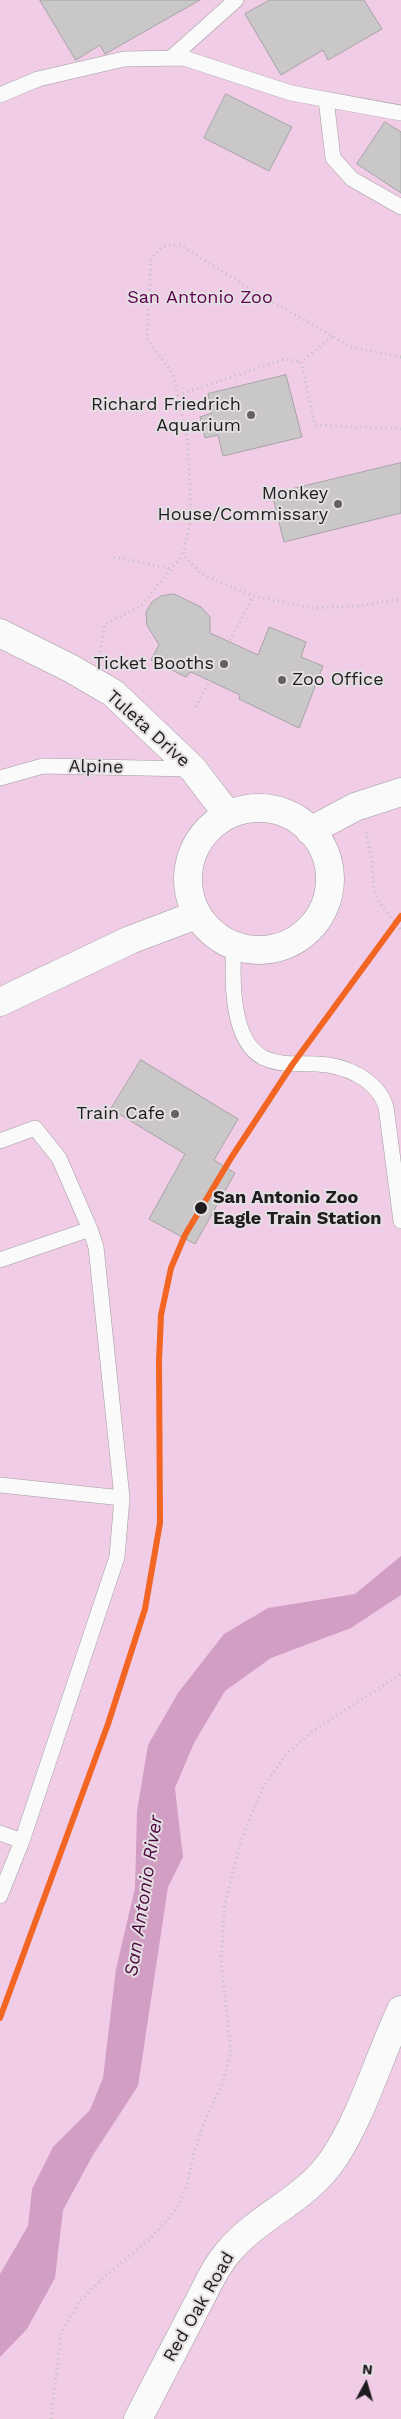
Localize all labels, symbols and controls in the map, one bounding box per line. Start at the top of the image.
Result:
park label: San Antonio Zoo [127,287,273,309]
place label: Richard Friedrich Aquarium [91,394,241,436]
marker: Richard Friedrich Aquarium [245,409,257,421]
place label: Monkey House/Commissary [158,483,328,526]
marker: Monkey House/Commissary [332,498,344,510]
place label: Ticket Booths [94,653,214,675]
marker: Ticket Booths [218,658,230,670]
place label: Zoo Office [292,669,384,691]
marker: Zoo Office [276,674,288,686]
street label: Tuleta Drive [102,686,194,772]
street label: Alpine [68,756,124,778]
place label: Train Cafe [76,1103,165,1125]
marker: Train Cafe [169,1108,181,1120]
place label: San Antonio Zoo Eagle Train Station [213,1187,381,1230]
marker: San Antonio Zoo Eagle Train Station [193,1200,209,1216]
water label: San Antonio River [120,1814,168,1978]
street label: Red Oak Road [159,2248,239,2366]
north arrow [341,2359,391,2409]
text: N [362,2361,374,2378]

